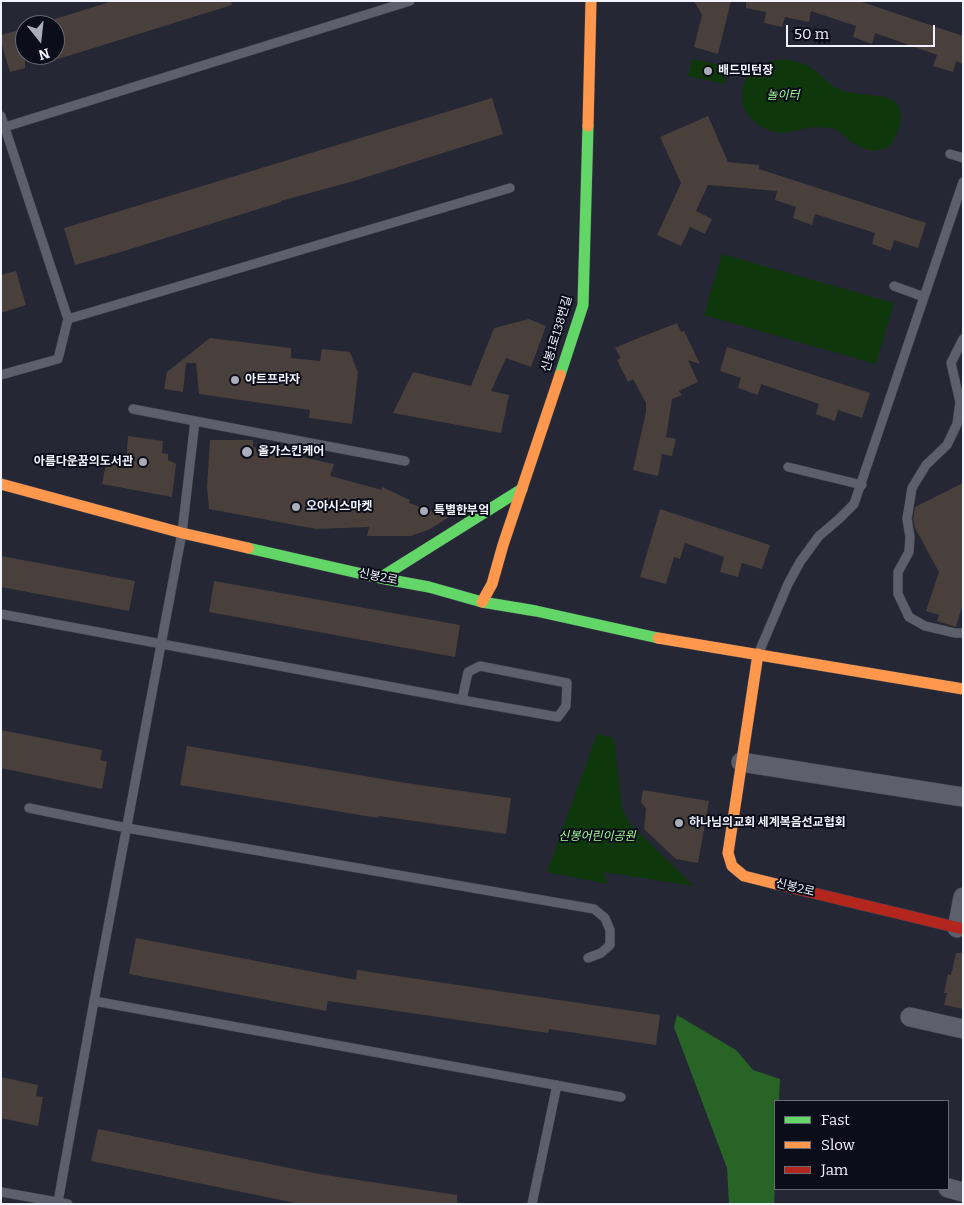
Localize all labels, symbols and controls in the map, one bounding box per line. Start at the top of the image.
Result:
north arrow [15,15,65,65]
scale bar [789,15,938,47]
text: 50 m [794,25,829,43]
text: N [36,44,52,64]
place label: 배드민턴장 [718,64,773,78]
marker: 배드민턴장 [702,65,714,77]
park label: 놀이터 [766,89,800,103]
street label: 신봉1로138번길 [539,294,575,374]
place label: 아트프라자 [245,373,300,387]
marker: 아트프라자 [229,374,241,386]
marker: 올가스킨케어 [240,445,254,459]
place label: 올가스킨케어 [258,445,324,459]
place label: 아름다운꿈의도서관 [34,455,133,469]
marker: 아름다운꿈의도서관 [137,456,149,468]
place label: 오아시스마켓 [306,500,372,514]
marker: 오아시스마켓 [290,501,302,513]
place label: 특별한부엌 [434,504,489,518]
marker: 특별한부엌 [418,505,430,517]
street label: 신봉2로 [357,566,399,588]
place label: 하나님의교회 세계복음선교협회 [689,816,846,830]
marker: 하나님의교회 세계복음선교협회 [673,817,685,829]
park label: 신봉어린이공원 [558,830,636,844]
street label: 신봉2로 [774,876,816,900]
legend [774,1100,949,1190]
text: Fast [821,1111,850,1129]
text: Slow [821,1136,855,1154]
text: Jam [821,1161,848,1179]

